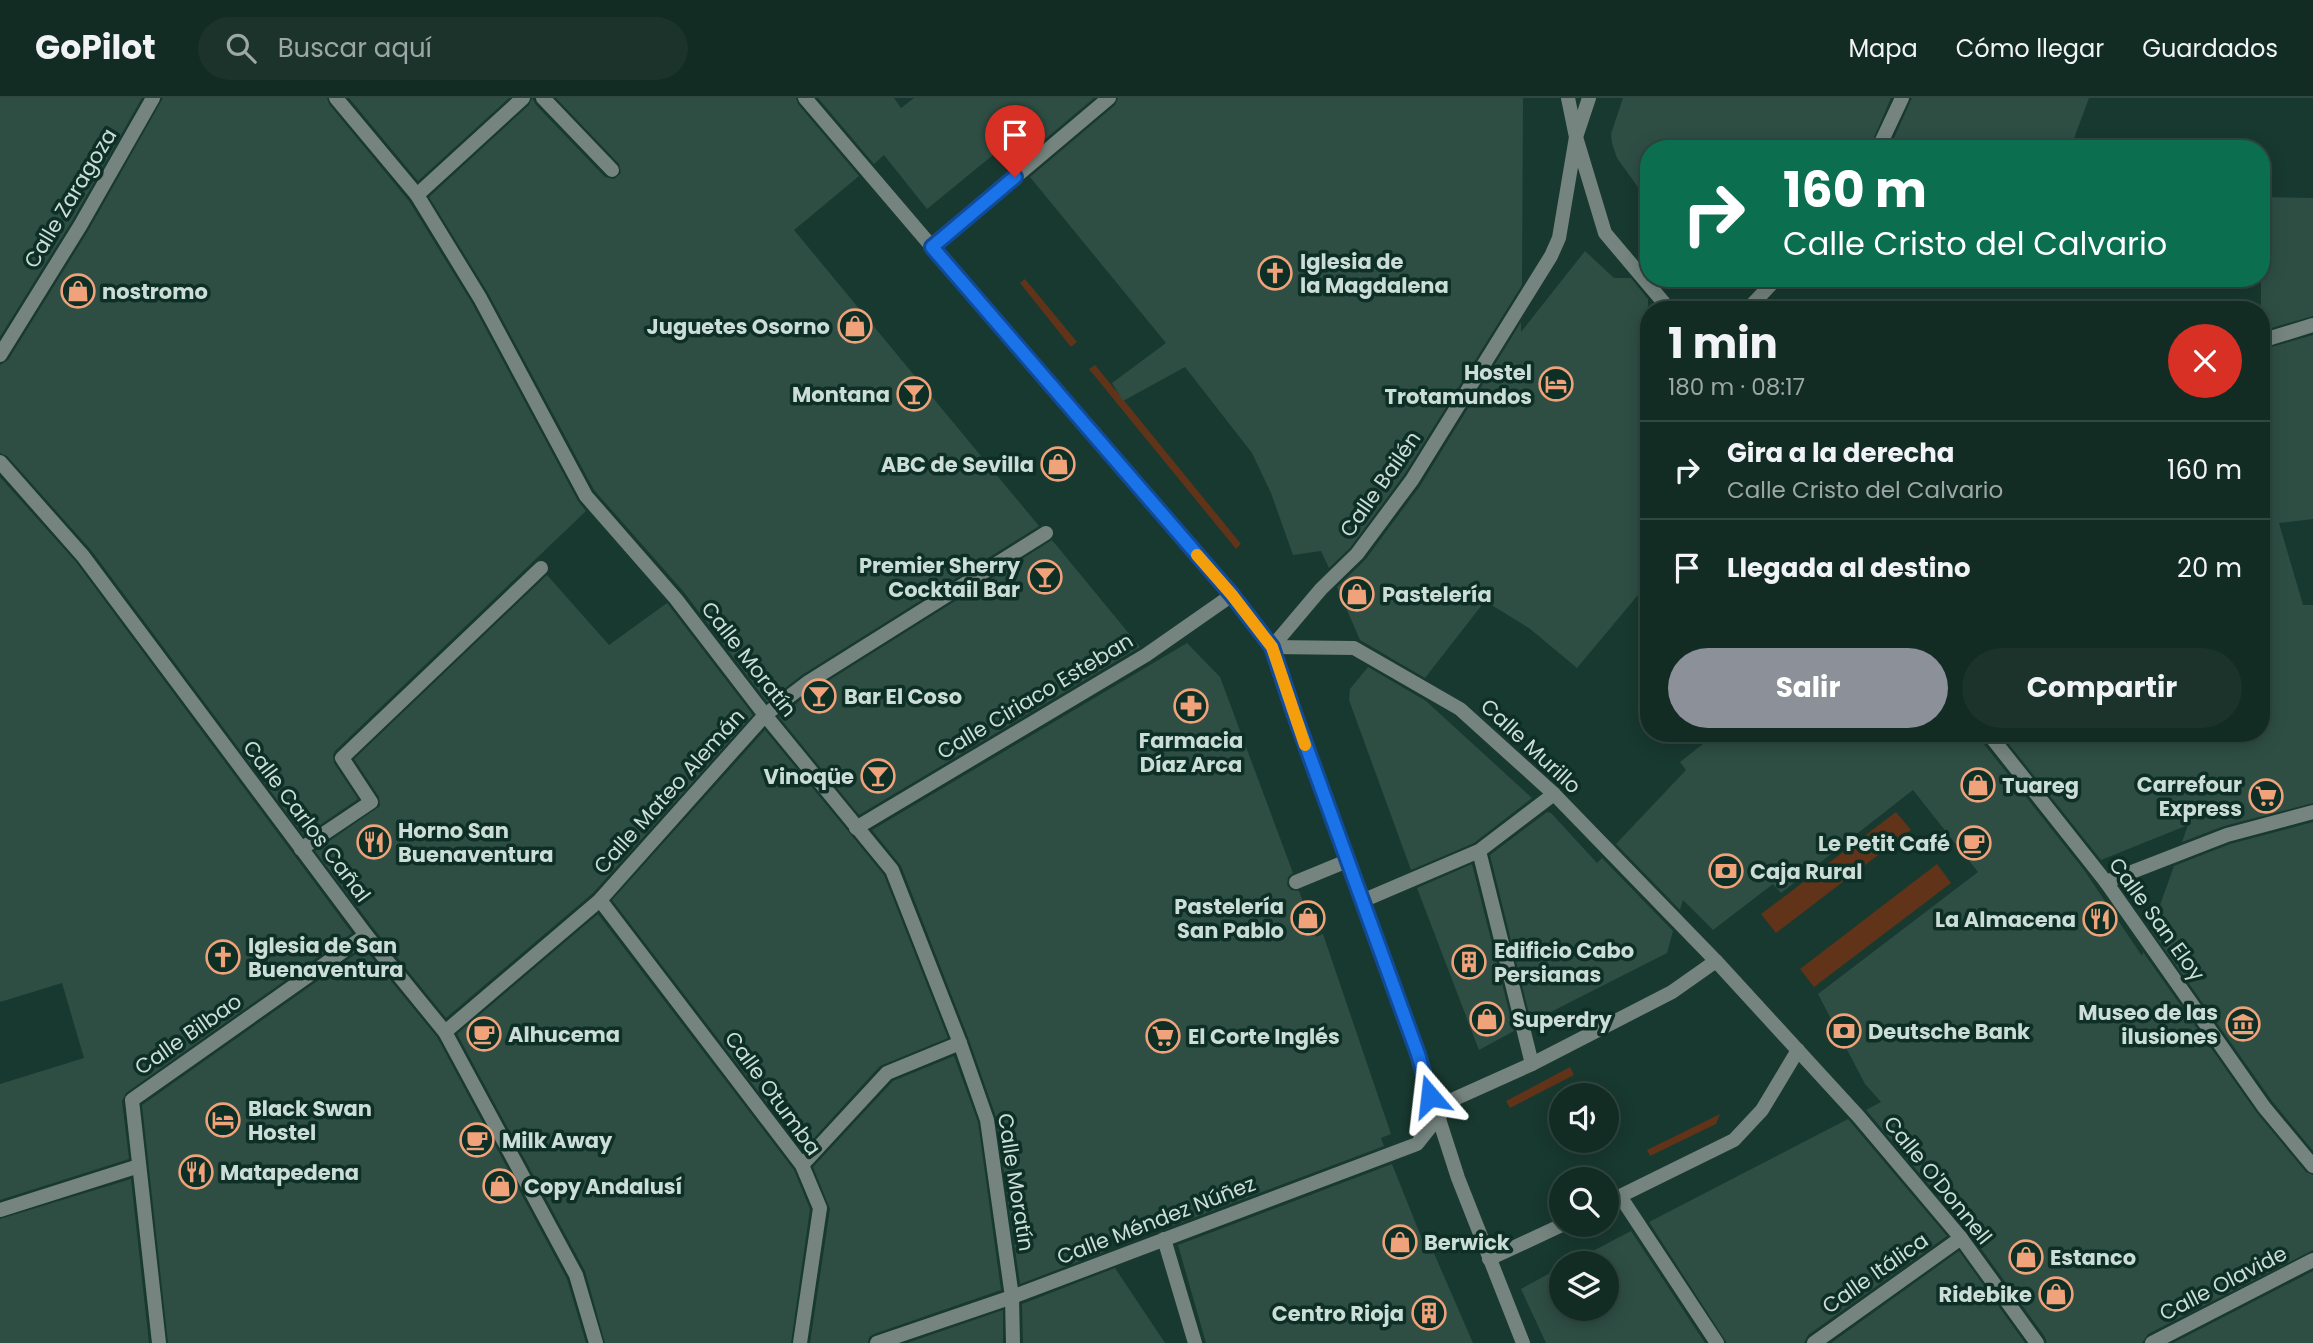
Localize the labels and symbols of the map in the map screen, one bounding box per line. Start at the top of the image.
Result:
pin [985,105,1045,177]
street label: Calle Zaragoza [17,123,123,273]
place label: Iglesia de la Magdalena [1300,247,1449,300]
church icon: Iglesia de la Magdalena [1256,254,1294,292]
shop icon: nostromo [59,272,97,310]
place label: nostromo [102,277,208,306]
shop icon: Juguetes Osorno [836,307,874,345]
place label: Juguetes Osorno [647,312,830,341]
place label: Hostel Trotamundos [1385,358,1532,411]
hotel icon: Hostel Trotamundos [1537,365,1575,403]
bar icon: Montana [895,375,933,413]
place label: Montana [792,380,890,409]
street label: Calle Bailén [1333,425,1427,543]
shop icon: ABC de Sevilla [1039,445,1077,483]
place label: ABC de Sevilla [881,450,1034,479]
place label: Premier Sherry Cocktail Bar [859,551,1021,604]
bar icon: Premier Sherry Cocktail Bar [1026,558,1064,596]
shop icon: Pastelería [1338,575,1376,613]
place label: Pastelería [1382,580,1492,609]
street label: Calle Moratín [695,595,803,723]
street label: Calle Ciriaco Esteban [932,626,1138,766]
bar icon: Bar El Coso [800,677,838,715]
place label: Bar El Coso [844,682,962,711]
pharmacy icon: Farmacia Díaz Arca [1172,687,1210,725]
street label: Calle Murillo [1474,692,1588,800]
street label: Calle Mateo Alemán [587,702,751,880]
place label: Farmacia Díaz Arca [1139,726,1243,779]
street label: Calle Carlos Cañal [236,734,378,908]
bar icon: Vinoqüe [859,757,897,795]
place label: Vinoqüe [764,762,854,791]
shop icon: Tuareg [1959,766,1997,804]
place label: Carrefour Express [2137,770,2242,823]
place label: Tuareg [2002,771,2079,800]
supermarket icon: Carrefour Express [2247,777,2285,815]
place label: Horno San Buenaventura [398,816,554,869]
restaurant icon: Horno San Buenaventura [355,823,393,861]
cafe icon: Le Petit Café [1955,824,1993,862]
place label: Le Petit Café [1818,829,1950,858]
street label: Calle San Eloy [2102,851,2212,987]
bank icon: Caja Rural [1707,852,1745,890]
place label: Caja Rural [1750,857,1862,886]
place label: Pastelería San Pablo [1174,892,1284,945]
shop icon: Pastelería San Pablo [1289,899,1327,937]
restaurant icon: La Almacena [2081,900,2119,938]
place label: La Almacena [1935,905,2076,934]
place label: Iglesia de San Buenaventura [248,931,404,984]
place label: Edificio Cabo Persianas [1494,936,1634,989]
church icon: Iglesia de San Buenaventura [204,938,242,976]
building icon: Edificio Cabo Persianas [1450,943,1488,981]
street label: Calle Bilbao [129,986,247,1082]
place label: Museo de las ilusiones [2078,998,2218,1051]
shop icon: Superdry [1468,1000,1506,1038]
place label: Superdry [1512,1005,1612,1034]
museum icon: Museo de las ilusiones [2224,1005,2262,1043]
bank icon: Deutsche Bank [1825,1012,1863,1050]
cafe icon: Alhucema [465,1015,503,1053]
supermarket icon: El Corte Inglés [1144,1017,1182,1055]
place label: Deutsche Bank [1868,1017,2030,1046]
place label: Alhucema [508,1020,620,1049]
place label: El Corte Inglés [1188,1022,1340,1051]
street label: Calle Otumba [718,1025,828,1161]
position arrow [1393,1059,1467,1133]
place label: Black Swan Hostel [248,1094,372,1147]
hotel icon: Black Swan Hostel [204,1101,242,1139]
street label: Calle O'Donnell [1877,1110,1999,1250]
street label: Calle Moratín [991,1111,1041,1253]
cafe icon: Milk Away [458,1121,496,1159]
place label: Milk Away [502,1126,613,1155]
restaurant icon: Matapedena [177,1153,215,1191]
place label: Matapedena [220,1158,359,1187]
shop icon: Copy Andalusí [481,1167,519,1205]
street label: Calle Méndez Núñez [1053,1169,1259,1271]
place label: Copy Andalusí [524,1172,682,1201]
shop icon: Berwick [1381,1223,1419,1261]
street label: Calle Itálica [1816,1226,1934,1320]
place label: Berwick [1424,1228,1510,1257]
shop icon: Estanco [2007,1238,2045,1276]
street label: Calle Olavide [2154,1238,2292,1328]
place label: Estanco [2050,1243,2136,1272]
shop icon: Ridebike [2037,1275,2075,1313]
place label: Ridebike [1939,1280,2032,1309]
building icon: Centro Rioja [1410,1294,1448,1332]
place label: Centro Rioja [1272,1299,1404,1328]

